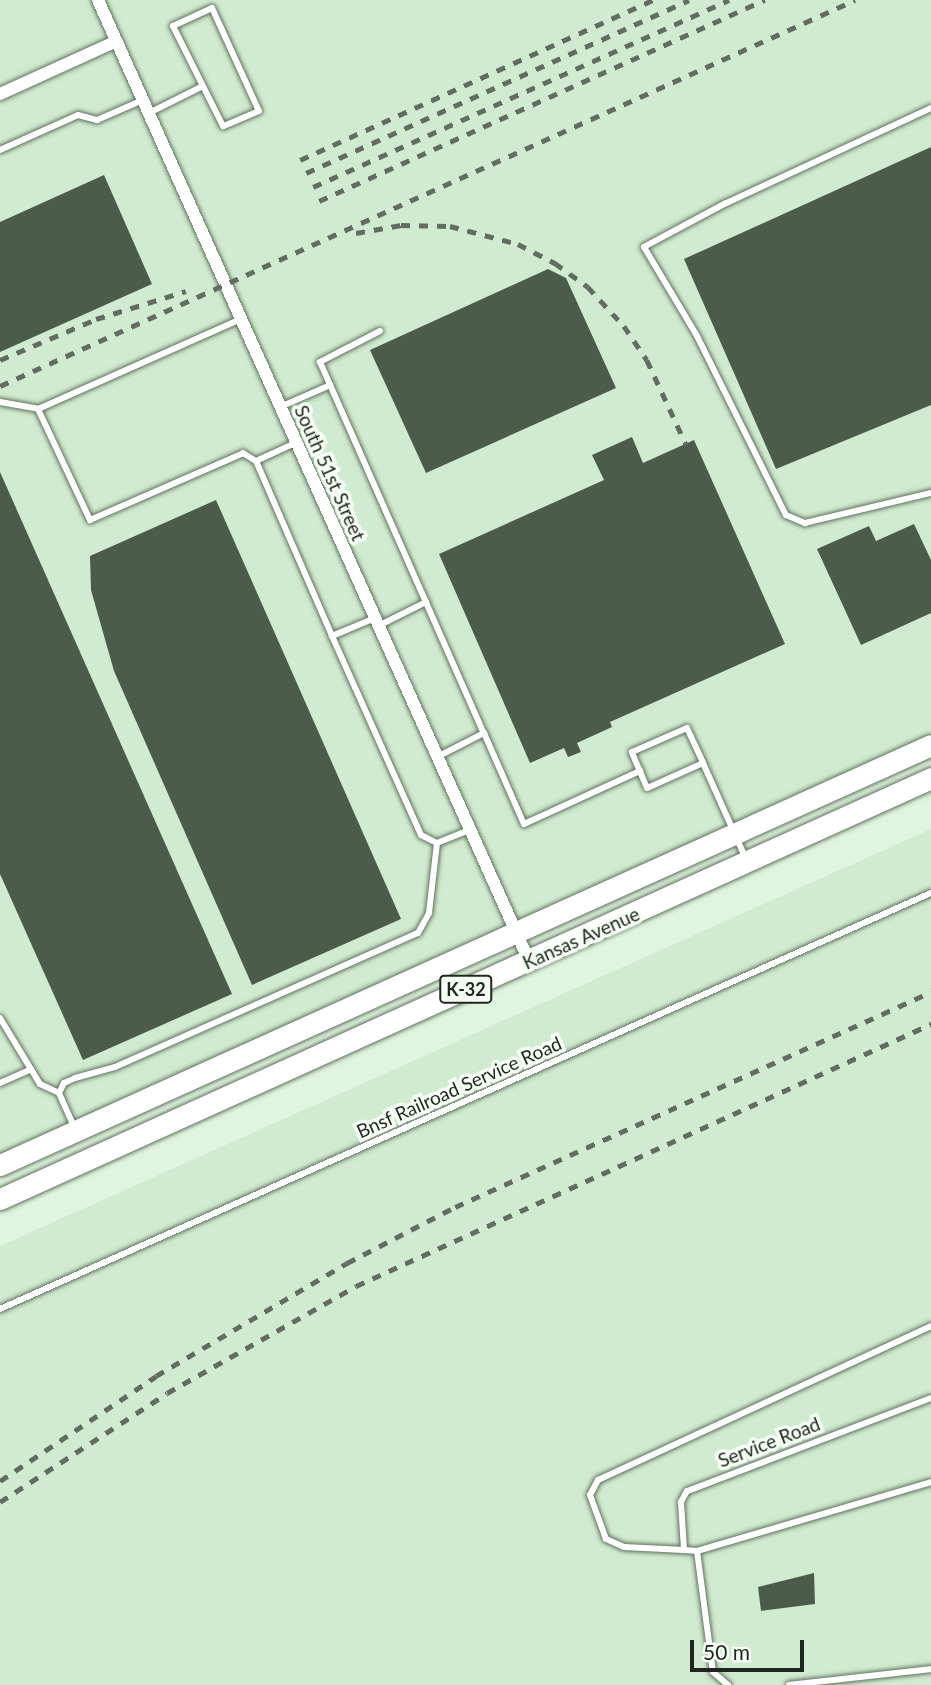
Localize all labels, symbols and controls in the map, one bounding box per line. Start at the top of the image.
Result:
street label: South 51st Street [290,402,370,544]
street label: Kansas Avenue [519,902,643,974]
road number: K-32 [438,974,494,1004]
street label: Bnsf Railroad Service Road [353,1031,565,1143]
street label: Service Road [715,1412,823,1472]
scale bar [693,1626,807,1670]
text: 50 m [703,1639,750,1664]

